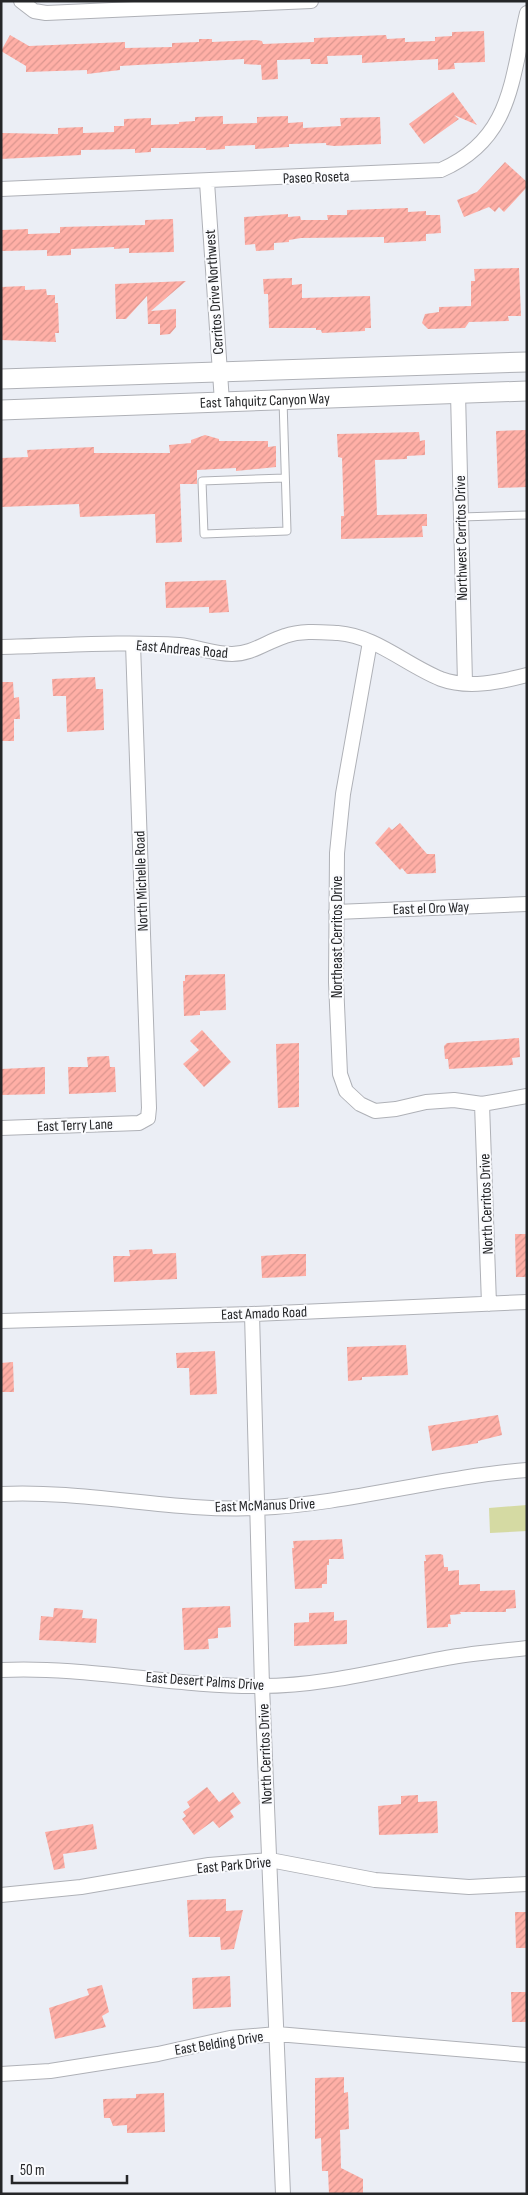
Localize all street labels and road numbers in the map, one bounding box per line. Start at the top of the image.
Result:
street label: Paseo Roseta [282,167,350,188]
street label: Cerritos Drive Northwest [201,228,228,355]
street label: East Tahquitz Canyon Way [200,389,330,413]
street label: Northwest Cerritos Drive [451,475,472,601]
street label: East Andreas Road [135,636,229,663]
street label: North Michelle Road [130,830,153,932]
street label: Northeast Cerritos Drive [328,876,347,998]
street label: East el Oro Way [393,898,470,919]
street label: East Terry Lane [37,1115,113,1136]
street label: North Cerritos Drive [475,1153,498,1255]
street label: East Amado Road [221,1303,307,1324]
street label: East McManus Drive [215,1494,315,1517]
street label: East Desert Palms Drive [145,1668,265,1695]
street label: North Cerritos Drive [254,1703,277,1805]
street label: East Park Drive [196,1853,272,1878]
street label: East Belding Drive [173,2027,265,2060]

